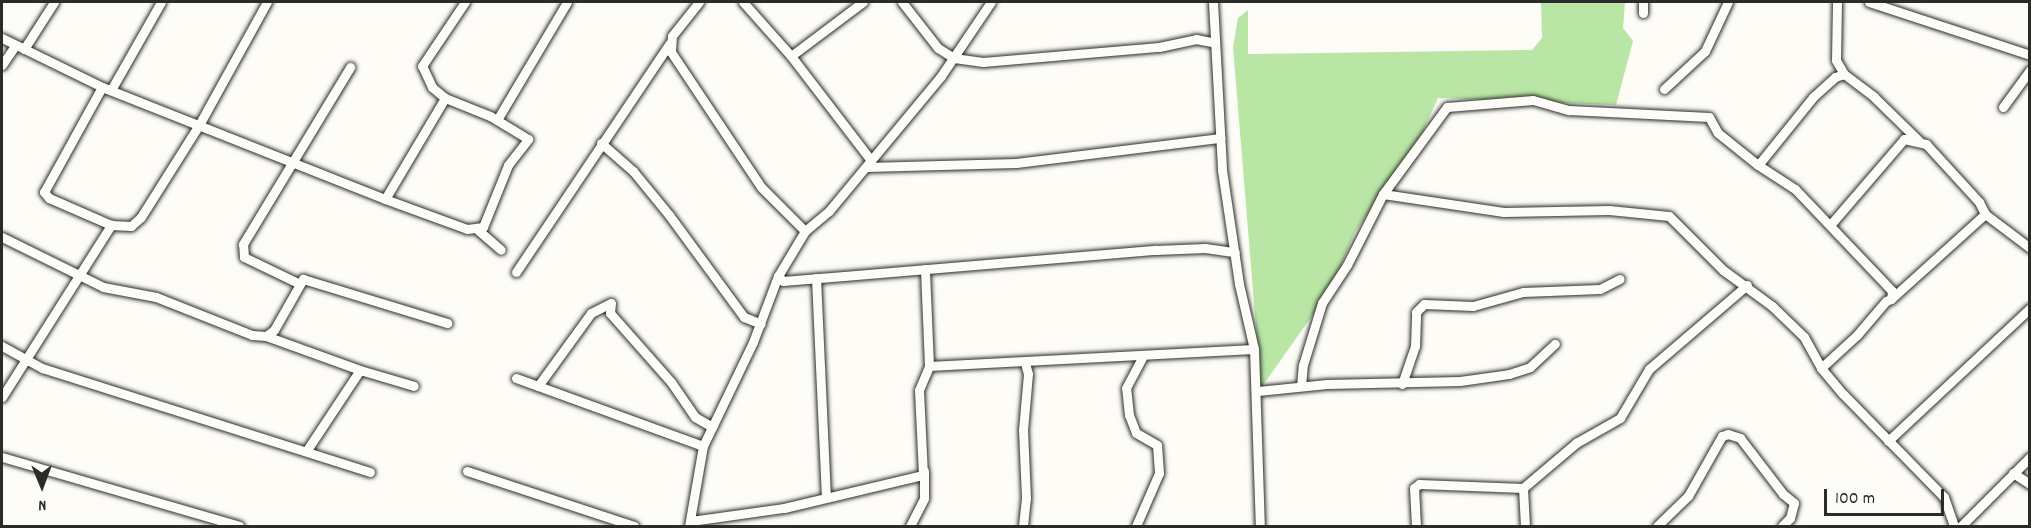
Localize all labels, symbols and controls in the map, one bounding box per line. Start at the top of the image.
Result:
north arrow [12,456,72,516]
scale bar [1827,477,1947,515]
text: 100 m [1835,487,1875,512]
text: N [38,493,46,516]

